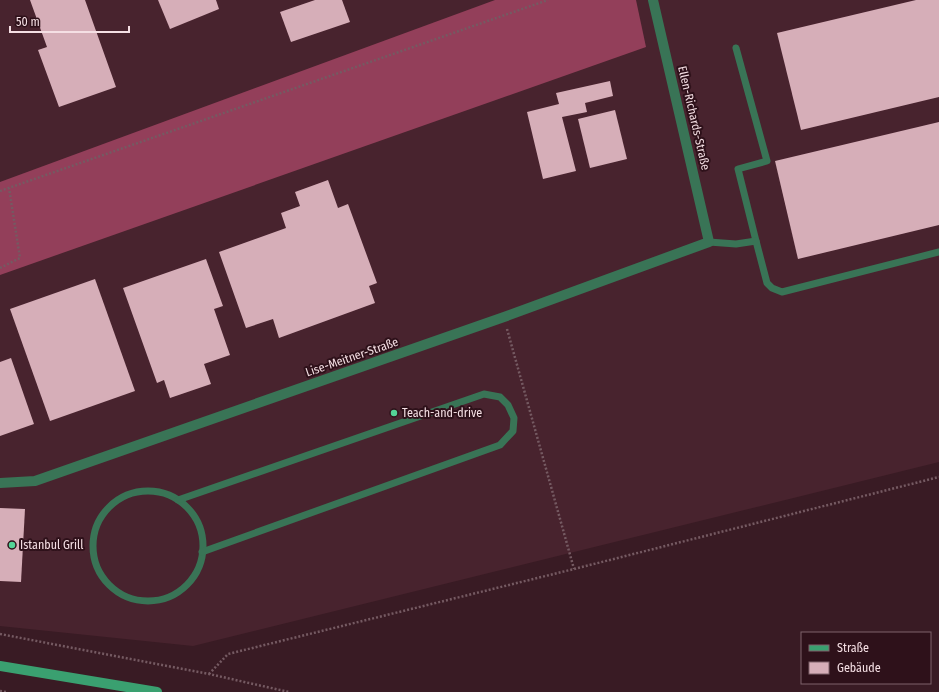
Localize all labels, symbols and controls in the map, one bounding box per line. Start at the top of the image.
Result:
scale bar [10,8,129,34]
text: 50 m [16,15,40,29]
street label: Ellen-Richards-Straße [675,65,713,172]
street label: Lise-Meitner-Straße [304,335,400,379]
place label: Teach-and-drive [402,406,482,420]
marker: Teach-and-drive [389,408,399,418]
place label: Istanbul Grill [20,538,83,552]
marker: Istanbul Grill [7,540,17,550]
legend [801,632,931,684]
text: Straße [837,641,869,655]
text: Gebäude [837,661,881,675]

